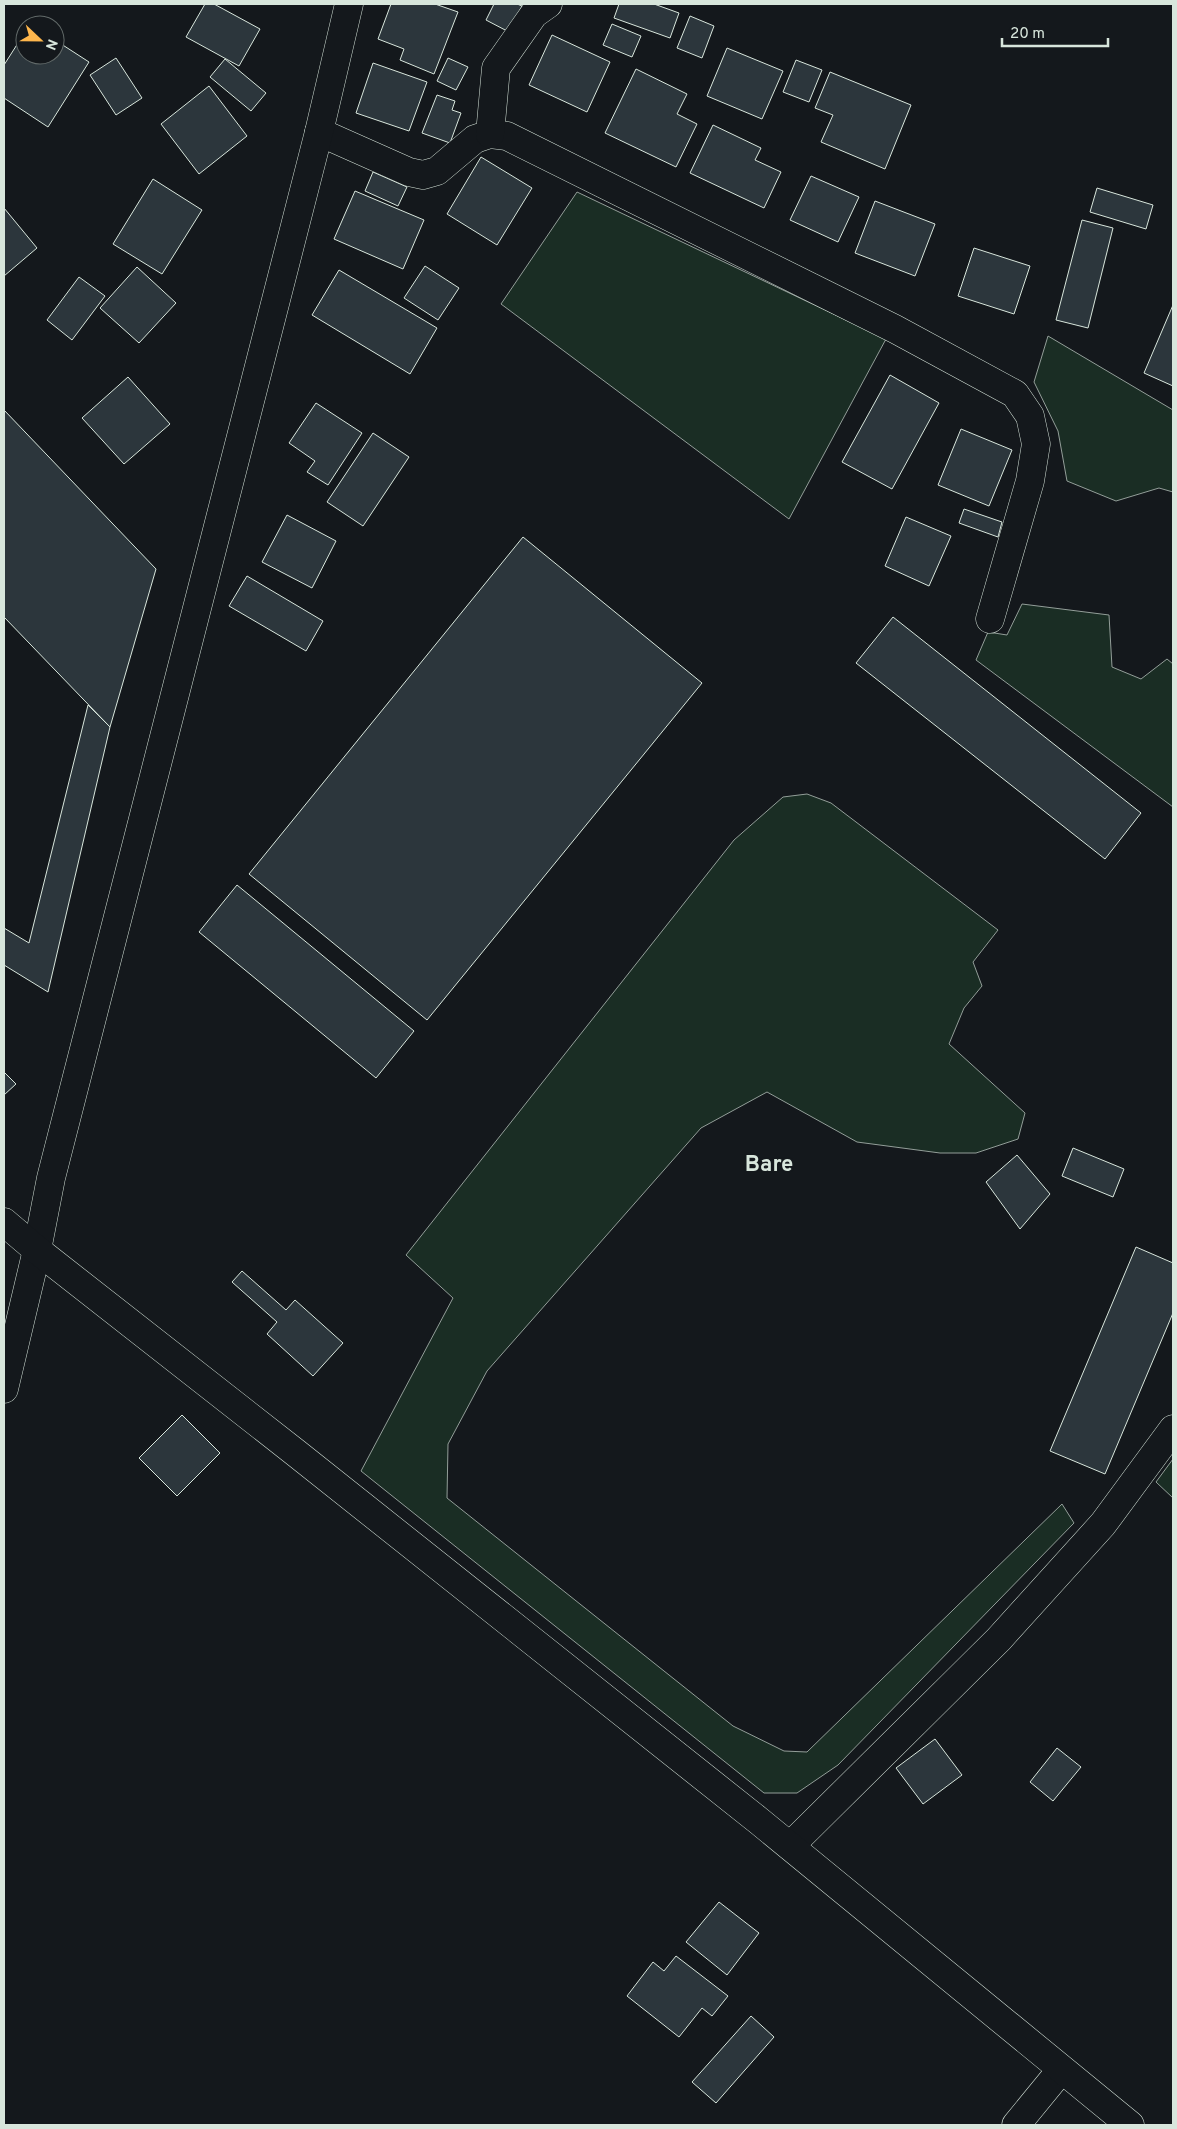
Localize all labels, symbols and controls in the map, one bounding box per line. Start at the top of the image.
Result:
north arrow [15,15,65,65]
scale bar [1002,15,1108,47]
text: 20 m [1010,25,1045,44]
text: N [41,36,60,52]
district label: Bare [745,1152,793,1179]

